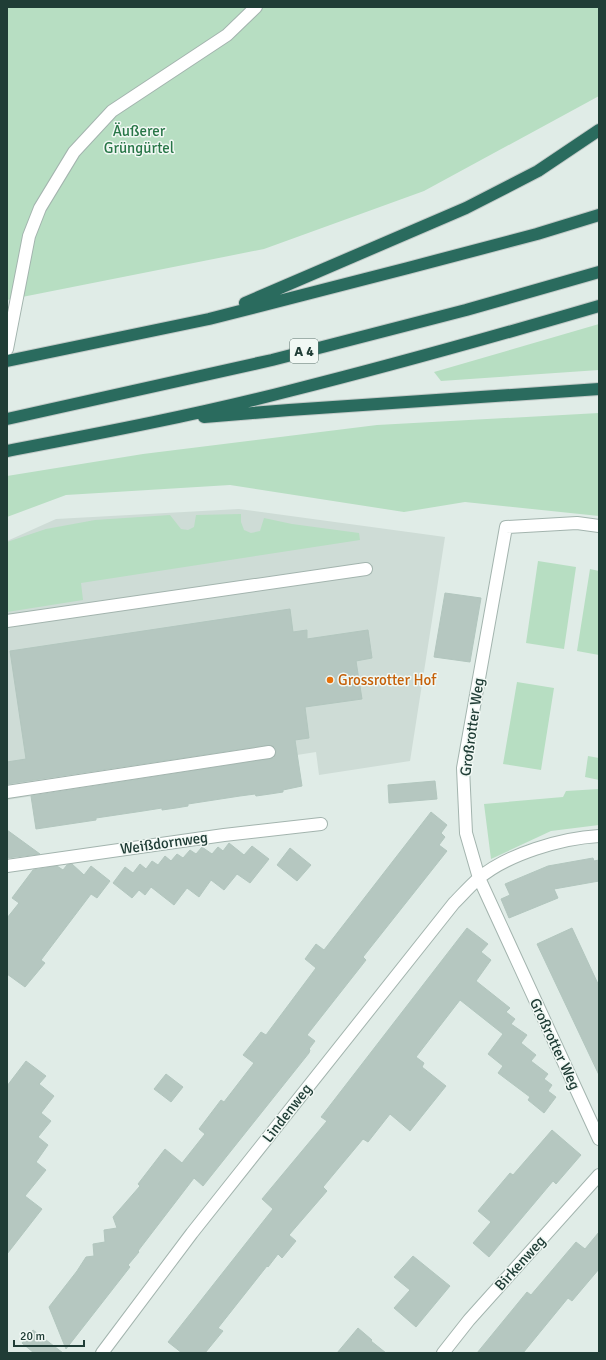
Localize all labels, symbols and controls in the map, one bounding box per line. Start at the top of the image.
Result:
park label: Äußerer Grüngürtel [104,122,174,157]
road number: A 4 [290,339,318,363]
place label: Grossrotter Hof [338,671,437,689]
marker: Grossrotter Hof [325,675,335,685]
street label: Großrotter Weg [456,677,488,777]
street label: Weißdornweg [119,828,209,858]
street label: Großrotter Weg [526,995,584,1093]
street label: Lindenweg [259,1080,315,1146]
street label: Birkenweg [491,1232,549,1294]
scale bar [14,1322,84,1348]
text: 20 m [20,1329,45,1344]

